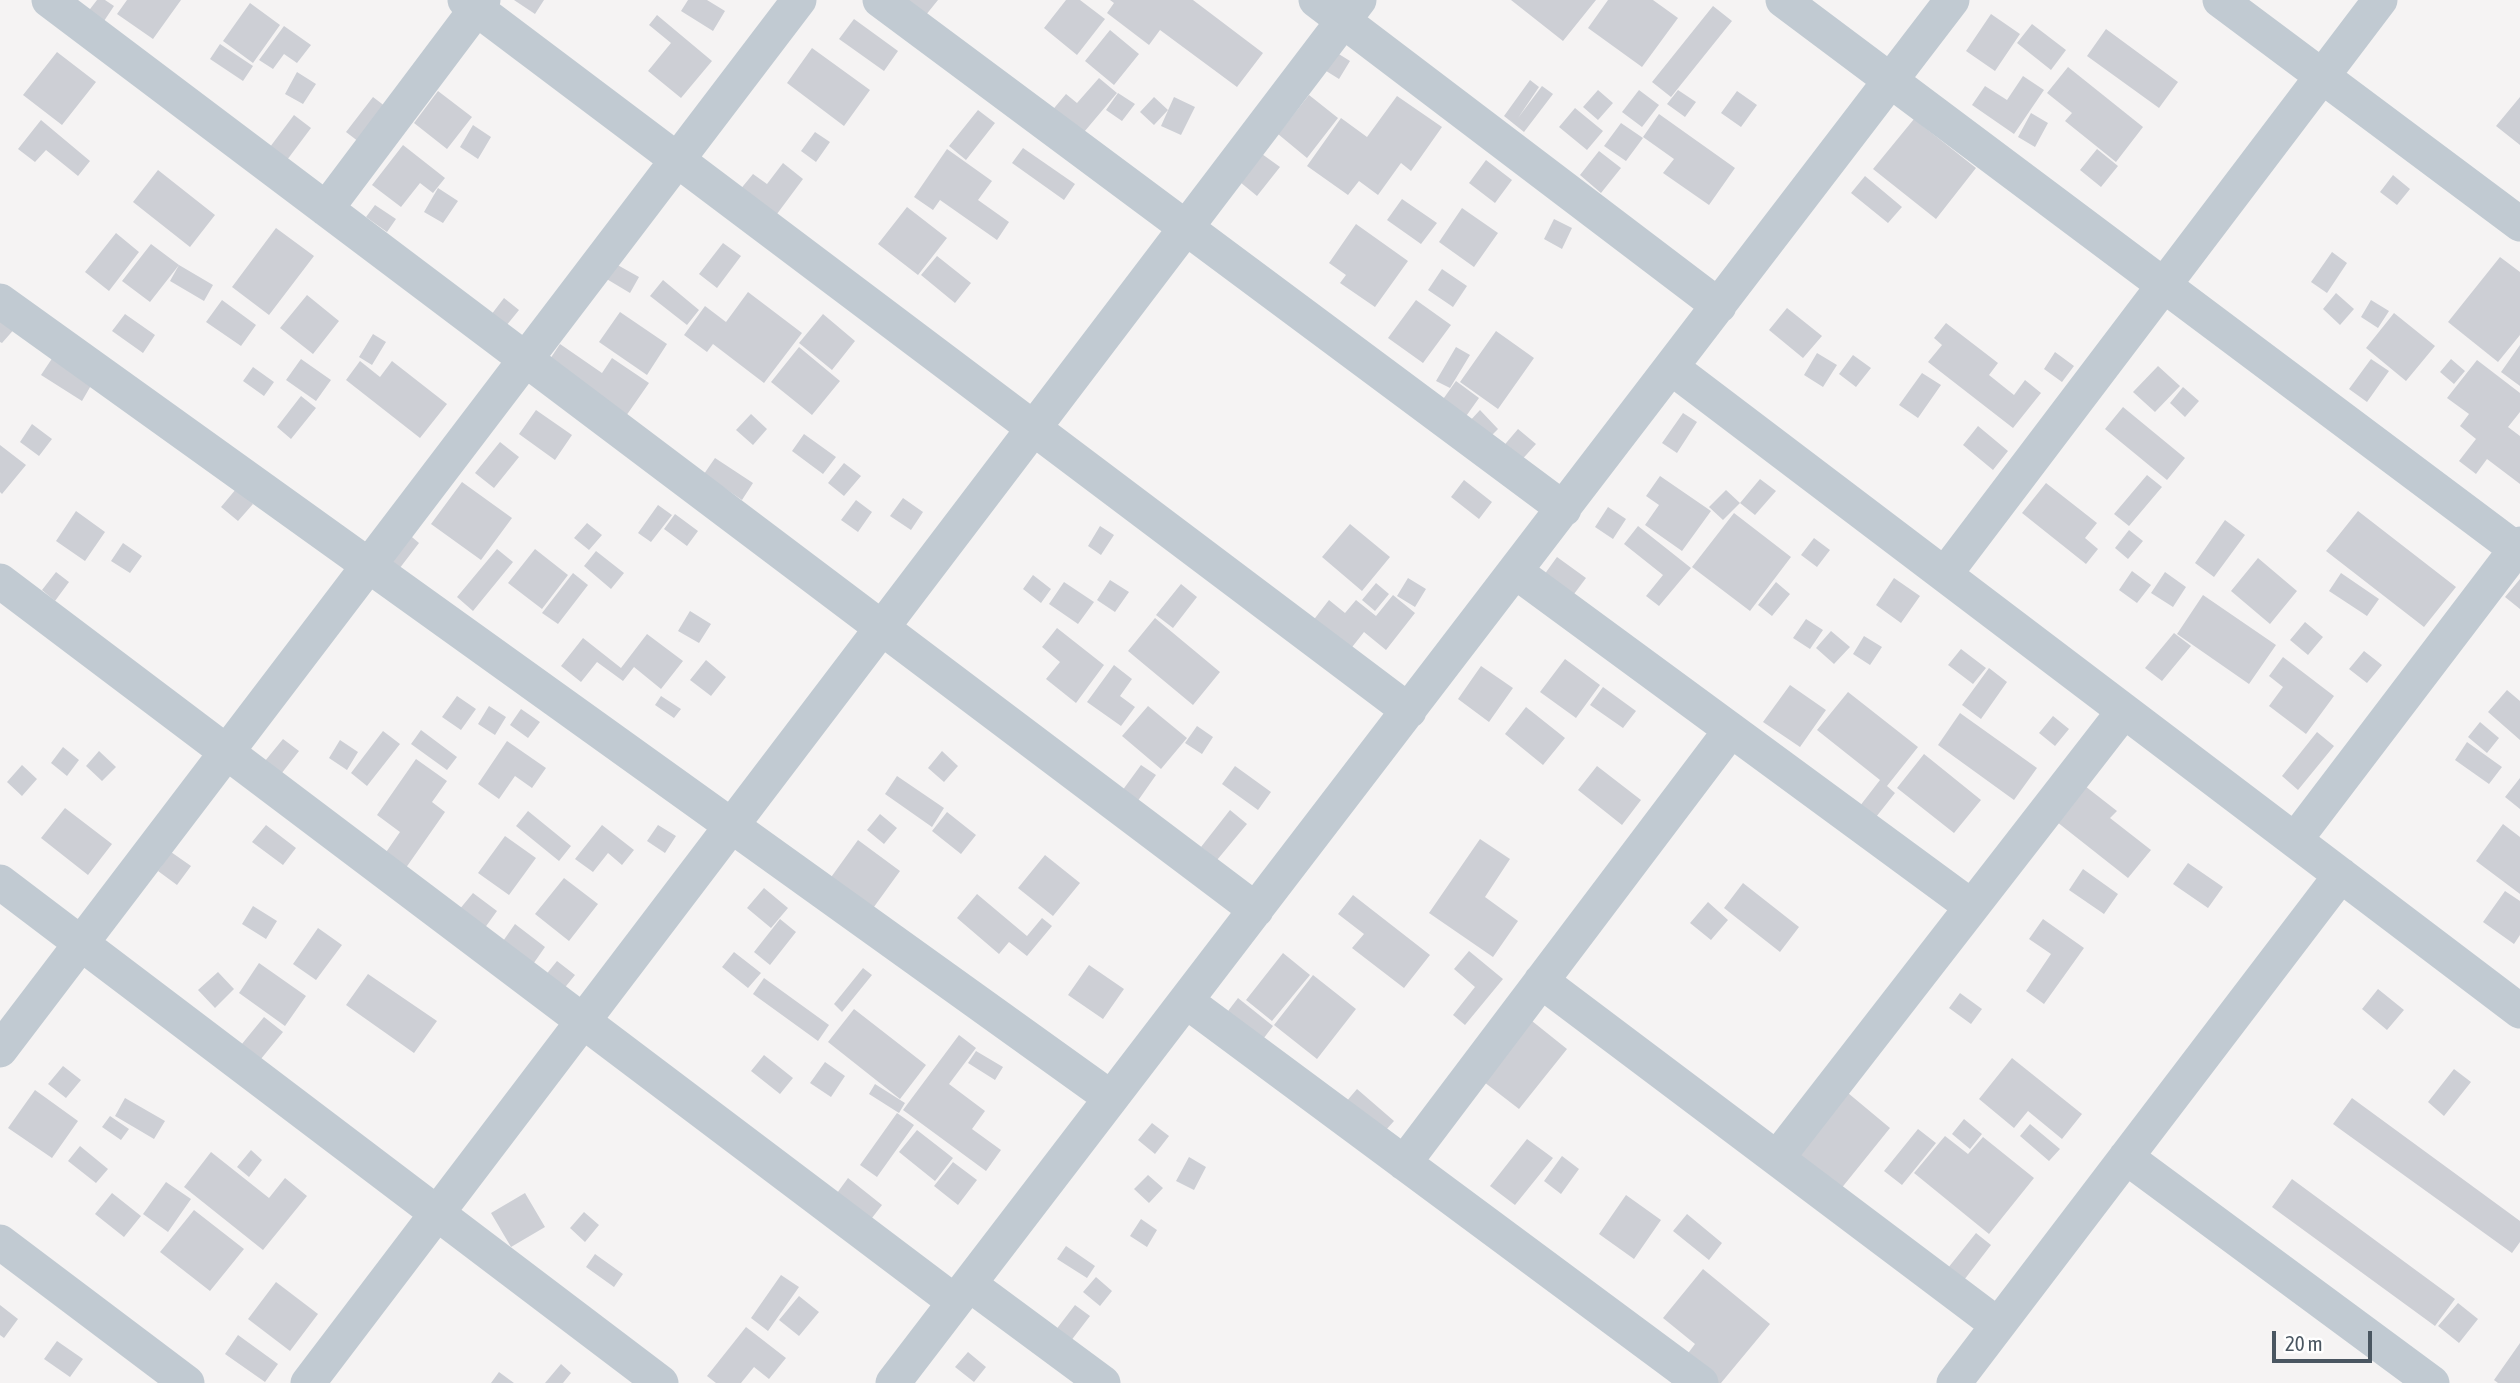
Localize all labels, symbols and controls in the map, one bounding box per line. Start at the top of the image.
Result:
scale bar [2275,1316,2375,1360]
text: 20 m [2285,1331,2323,1355]

